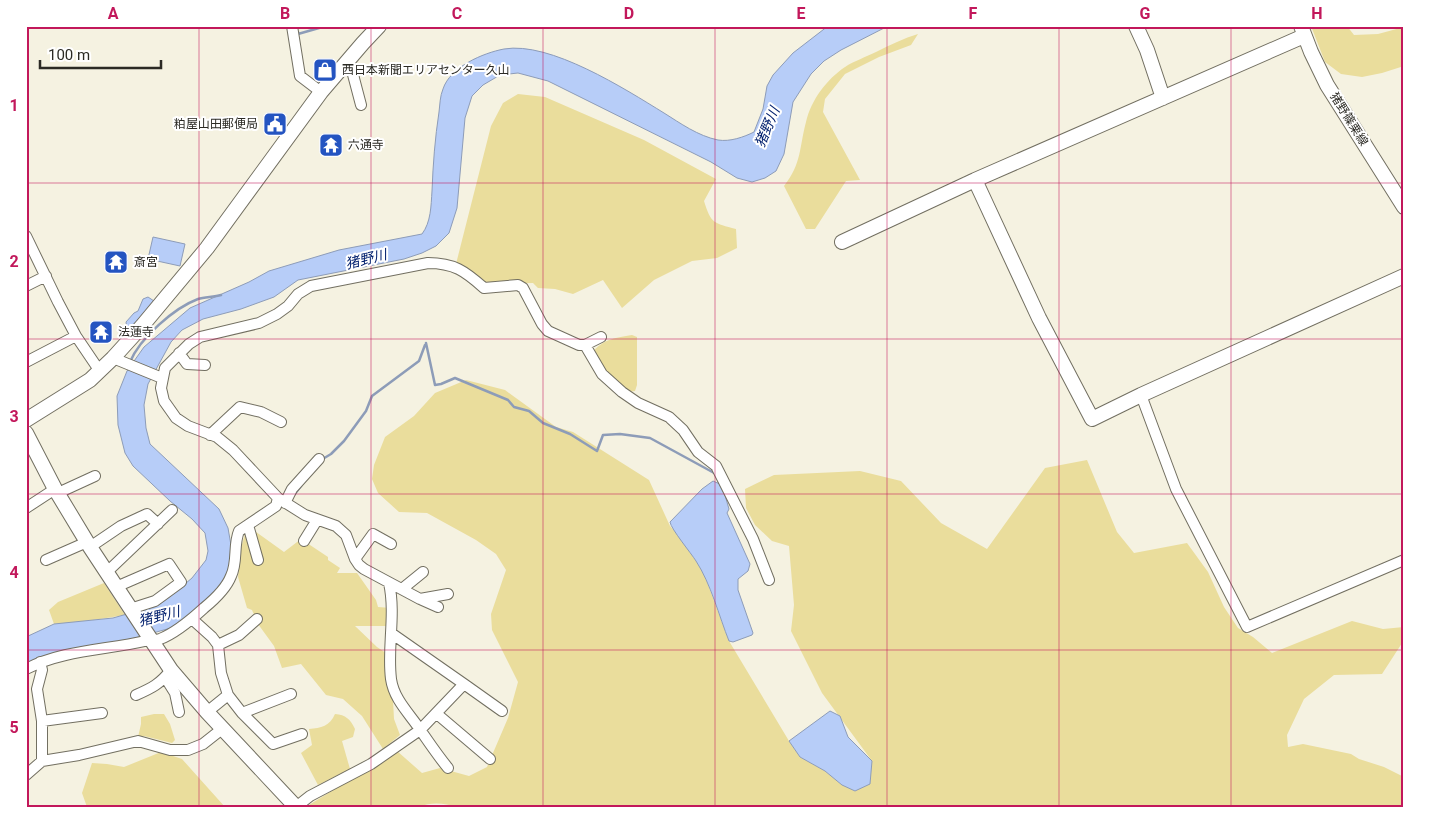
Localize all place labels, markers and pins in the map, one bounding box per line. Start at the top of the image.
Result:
shop icon: 西日本新聞エリアセンター久山 [312,57,338,83]
place label: 西日本新聞エリアセンター久山 [342,63,510,77]
public building icon: 粕屋山田郵便局 [262,111,288,137]
place label: 粕屋山田郵便局 [174,117,258,131]
temple icon: 六通寺 [318,132,344,158]
place label: 六通寺 [348,138,384,152]
temple icon: 斎宮 [103,249,129,275]
place label: 斎宮 [134,255,158,269]
temple icon: 法蓮寺 [88,319,114,345]
place label: 法蓮寺 [118,325,154,339]

